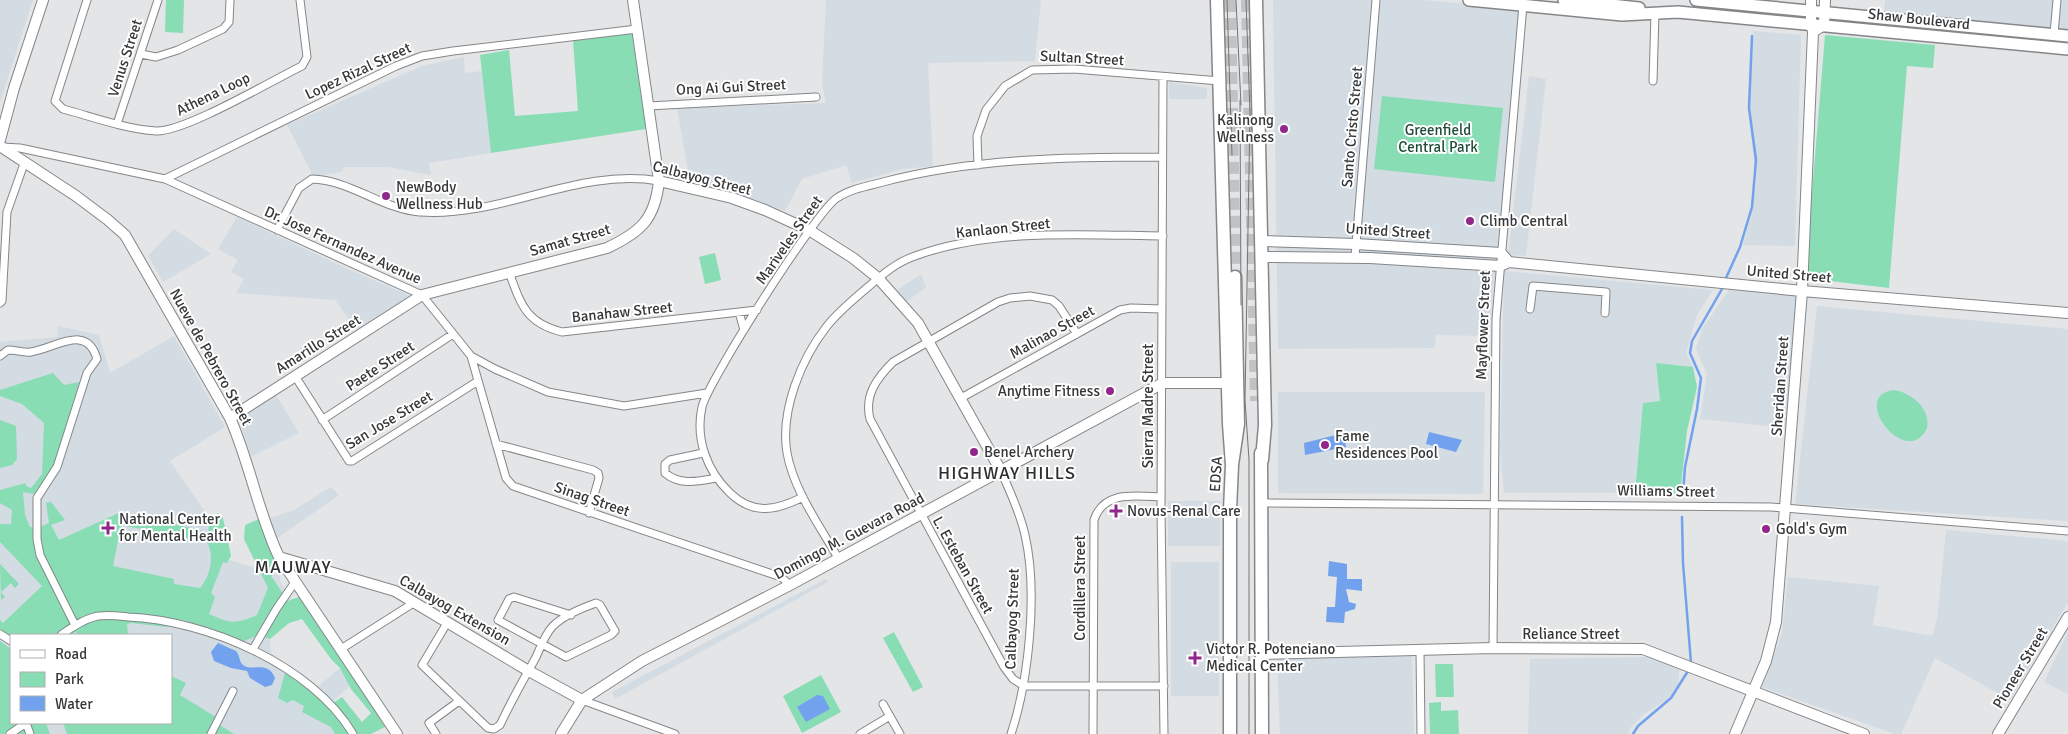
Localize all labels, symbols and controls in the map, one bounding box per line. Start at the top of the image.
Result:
street label: Shaw Boulevard [1867,5,1971,33]
street label: Venus Street [104,17,146,99]
street label: Lopez Rizal Street [302,39,414,103]
street label: Sultan Street [1040,47,1124,69]
street label: Santo Cristo Street [1338,66,1366,188]
street label: Athena Loop [173,68,253,120]
street label: Ong Ai Gui Street [676,75,786,99]
place label: Kalinong Wellness [1217,111,1274,146]
park label: Greenfield Central Park [1398,121,1478,156]
marker: Kalinong Wellness [1278,123,1290,135]
street label: Calbayog Street [651,157,753,199]
place label: NewBody Wellness Hub [396,178,483,213]
marker: NewBody Wellness Hub [380,190,392,202]
street label: Mariveles Street [752,192,826,288]
street label: Dr. Jose Fernandez Avenue [262,202,424,288]
place label: Climb Central [1480,212,1568,230]
street label: Kanlaon Street [955,214,1051,242]
marker: Climb Central [1464,215,1476,227]
street label: United Street [1345,219,1431,243]
street label: Samat Street [528,220,612,260]
street label: United Street [1746,261,1832,287]
street label: Mayflower Street [1472,270,1494,380]
street label: Nueve de Pebrero Street [166,285,256,429]
street label: Banahaw Street [571,298,673,326]
street label: Malinao Street [1007,301,1097,363]
street label: Amarillo Street [272,311,364,377]
street label: Sheridan Street [1768,336,1792,436]
street label: Paete Street [342,337,418,395]
street label: Sierra Madre Street [1139,344,1157,468]
place label: Anytime Fitness [998,382,1100,400]
marker: Anytime Fitness [1104,385,1116,397]
street label: San Jose Street [342,387,436,453]
place label: Fame Residences Pool [1335,427,1438,462]
marker: Fame Residences Pool [1319,439,1331,451]
place label: Benel Archery [984,443,1074,461]
marker: Benel Archery [968,446,980,458]
street label: EDSA [1206,456,1226,492]
district label: HIGHWAY HILLS [938,462,1076,484]
street label: Sinag Street [552,478,632,520]
street label: Williams Street [1617,481,1715,501]
street label: Domingo M. Guevara Road [771,489,927,583]
place label: Novus-Renal Care [1127,502,1241,520]
marker: Novus-Renal Care [1109,504,1123,518]
place label: National Center for Mental Health [119,510,232,545]
street label: L. Esteban Street [929,513,997,617]
place label: Gold's Gym [1776,520,1847,538]
marker: National Center for Mental Health [101,521,115,535]
marker: Gold's Gym [1760,523,1772,535]
street label: Cordillera Street [1071,535,1089,641]
district label: MAUWAY [254,556,332,578]
street label: Calbayog Street [1001,568,1023,670]
street label: Calbayog Extension [396,571,514,649]
street label: Pioneer Street [1989,624,2051,712]
street label: Reliance Street [1522,625,1620,643]
legend [10,634,172,724]
place label: Victor R. Potenciano Medical Center [1206,640,1335,675]
text: Road [55,645,87,663]
marker: Victor R. Potenciano Medical Center [1188,651,1202,665]
text: Park [55,670,84,688]
text: Water [55,695,93,713]

